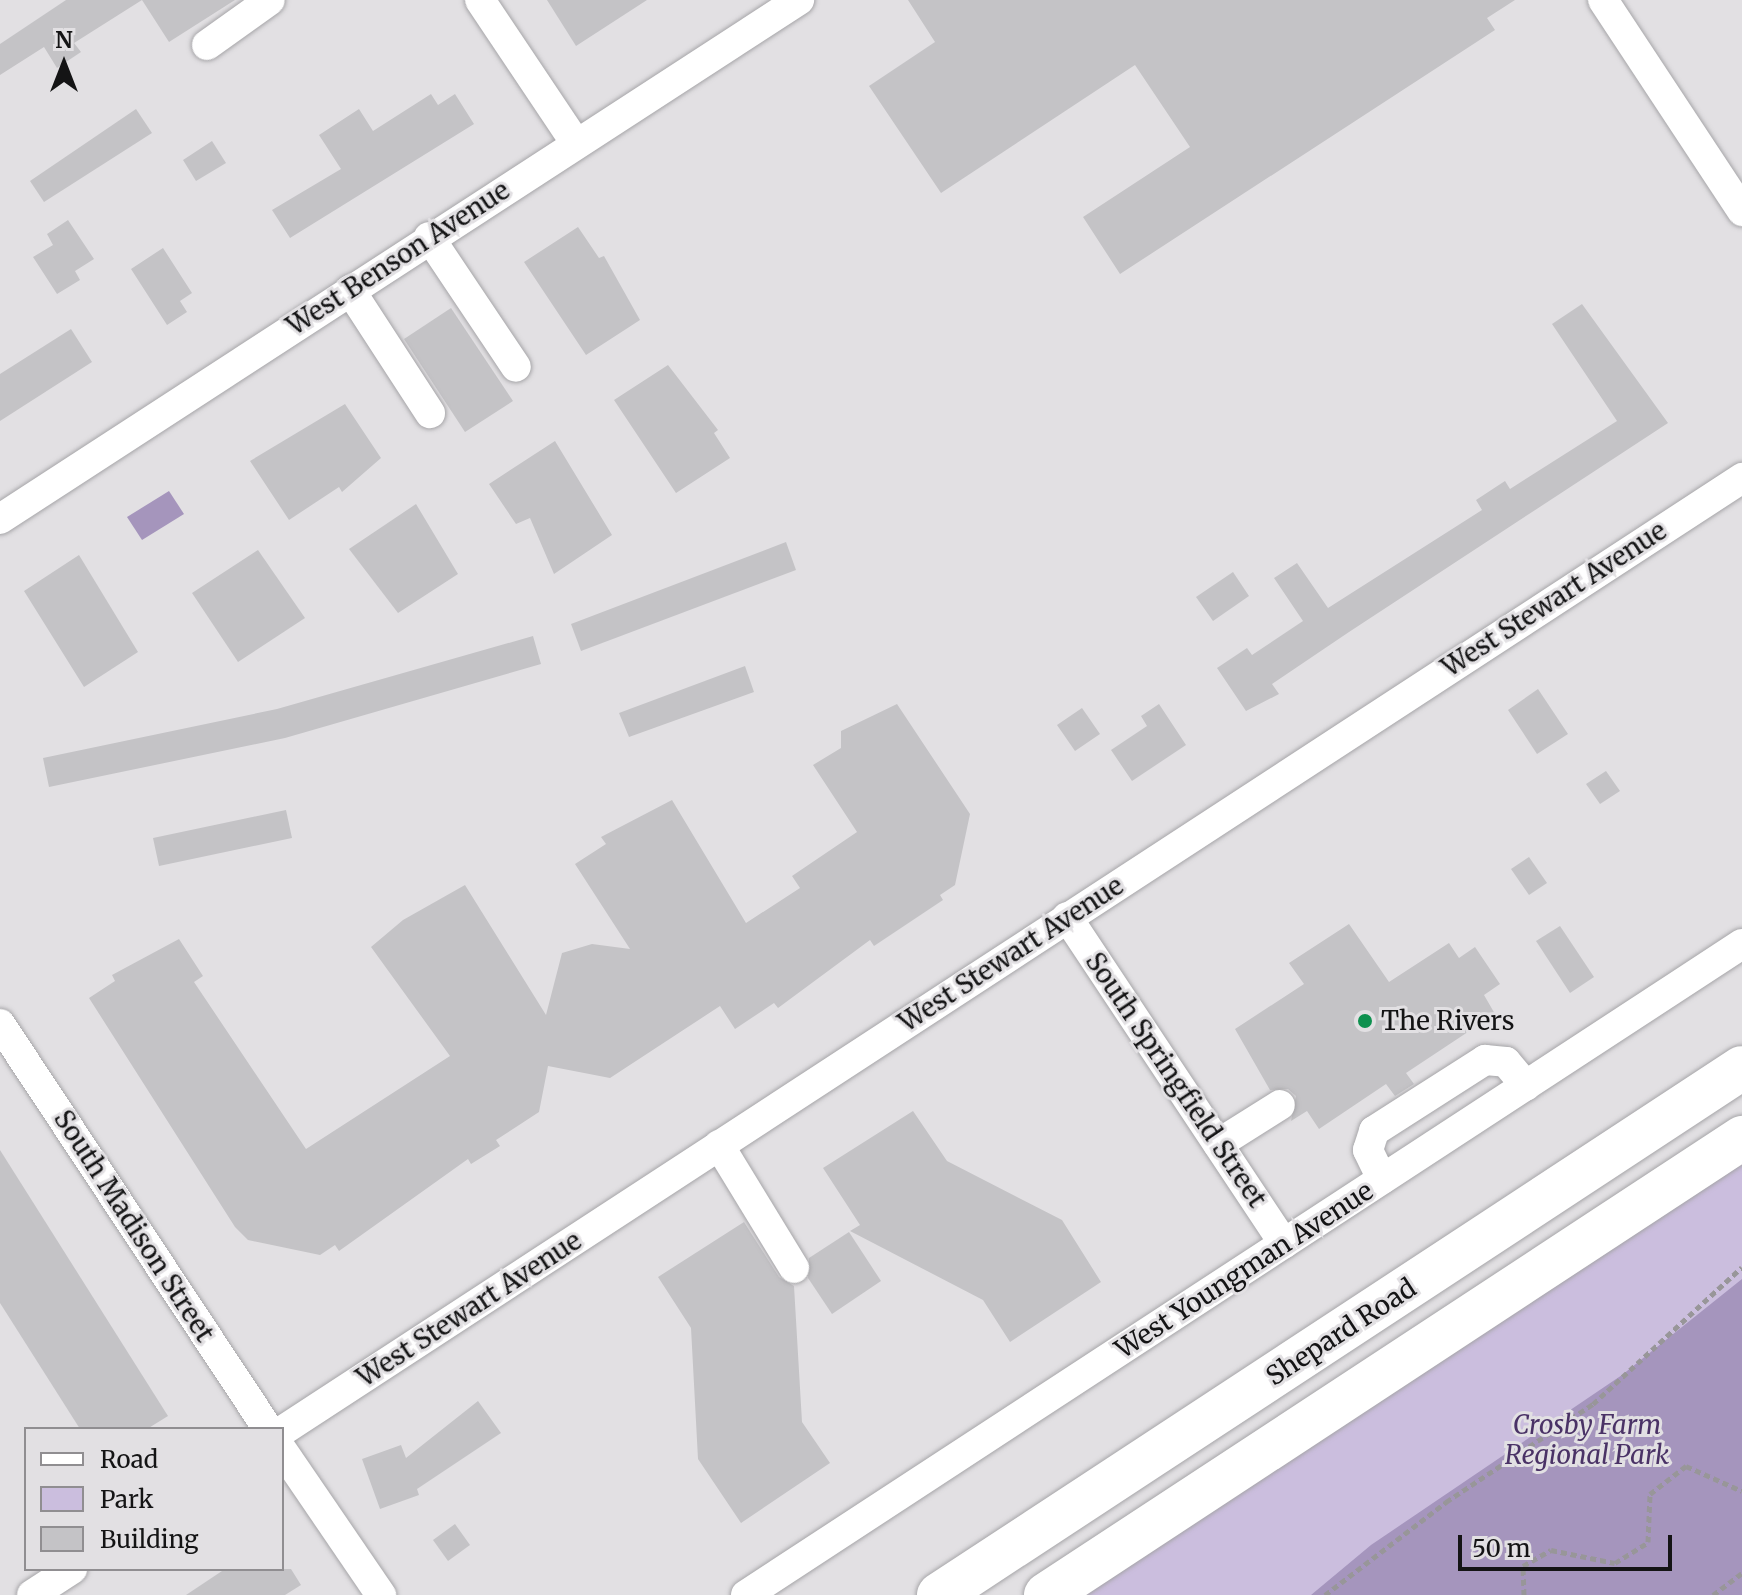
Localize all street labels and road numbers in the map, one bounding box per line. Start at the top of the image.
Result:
street label: West Benson Avenue [281,174,515,342]
street label: West Stewart Avenue [1436,515,1672,683]
street label: West Stewart Avenue [893,870,1129,1038]
street label: South Springfield Street [1079,947,1273,1213]
street label: South Madison Street [47,1104,221,1348]
street label: West Youngman Avenue [1109,1175,1379,1365]
street label: West Stewart Avenue [351,1225,587,1393]
street label: Shepard Road [1260,1272,1422,1392]

